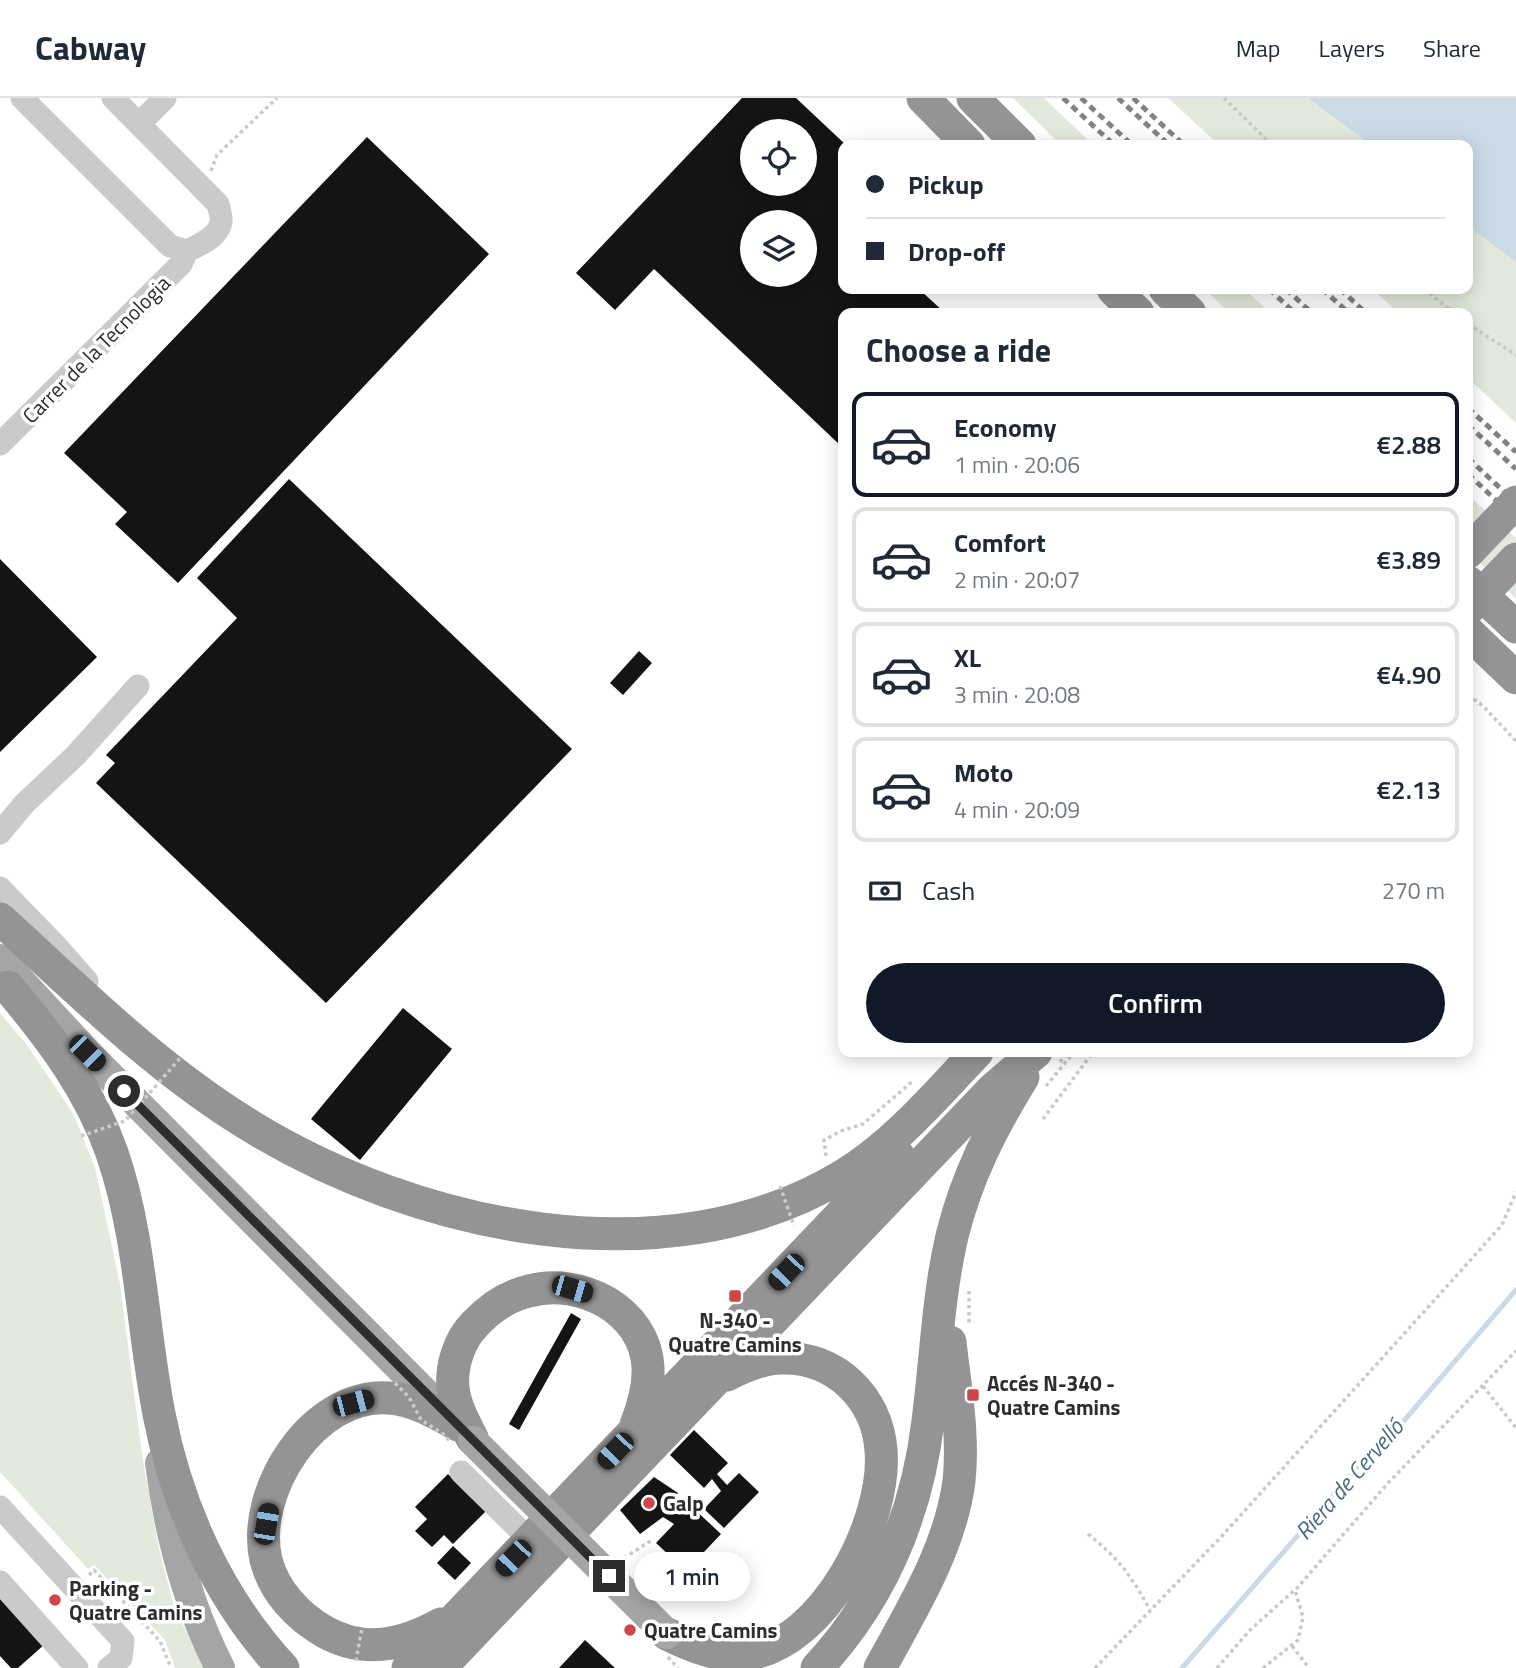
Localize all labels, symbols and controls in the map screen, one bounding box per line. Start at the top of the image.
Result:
text: Cabway [35,23,146,73]
text: Map [1236,30,1281,66]
text: Layers [1319,30,1385,66]
text: Share [1423,30,1481,66]
map controls [740,119,817,287]
button: locate [740,119,817,196]
text: Pickup [908,165,984,204]
button: layers [740,210,817,287]
text: Drop-off [908,232,1005,271]
street label: Carrer de la Tecnologia [15,267,178,430]
text: Choose a ride [866,326,1051,374]
text: Economy [954,408,1056,447]
icon: car [870,413,933,476]
text: €2.88 [1377,425,1441,464]
text: 1 min · 20:06 [954,447,1080,482]
text: Comfort [954,523,1046,562]
icon: car [870,528,933,591]
text: €3.89 [1377,540,1441,579]
text: 2 min · 20:07 [954,562,1080,597]
text: XL [954,638,981,677]
icon: car [870,643,933,706]
text: €4.90 [1377,655,1441,694]
text: 3 min · 20:08 [954,677,1080,712]
text: Moto [954,753,1013,792]
icon: car [870,758,933,821]
text: €2.13 [1377,770,1441,809]
text: 4 min · 20:09 [954,792,1080,827]
text: Cash [922,871,975,910]
icon: cash [866,872,904,910]
text: 270 m [1382,873,1445,908]
button: Confirm [866,963,1445,1043]
car [65,1031,110,1075]
route start [108,1075,140,1107]
car [764,1250,809,1294]
car [549,1273,596,1305]
marker: N-340 - Quatre Camins [727,1288,743,1304]
place label: N-340 - Quatre Camins [668,1304,802,1360]
place label: Accés N-340 - Quatre Camins [987,1367,1121,1423]
car [330,1387,377,1419]
marker: Accés N-340 - Quatre Camins [965,1387,981,1403]
water label: Riera de Cervelló [1286,1410,1413,1547]
car [593,1429,638,1473]
place label: Galp [663,1487,704,1519]
marker: Galp [641,1495,657,1511]
car [253,1501,280,1547]
car [491,1536,536,1580]
callout: 1 min [634,1552,749,1600]
text: 1 min [664,1559,720,1594]
route end [593,1560,625,1592]
place label: Parking - Quatre Camins [69,1572,203,1628]
marker: Parking - Quatre Camins [47,1592,63,1608]
place label: Quatre Camins [644,1614,778,1646]
marker: Quatre Camins [622,1622,638,1638]

